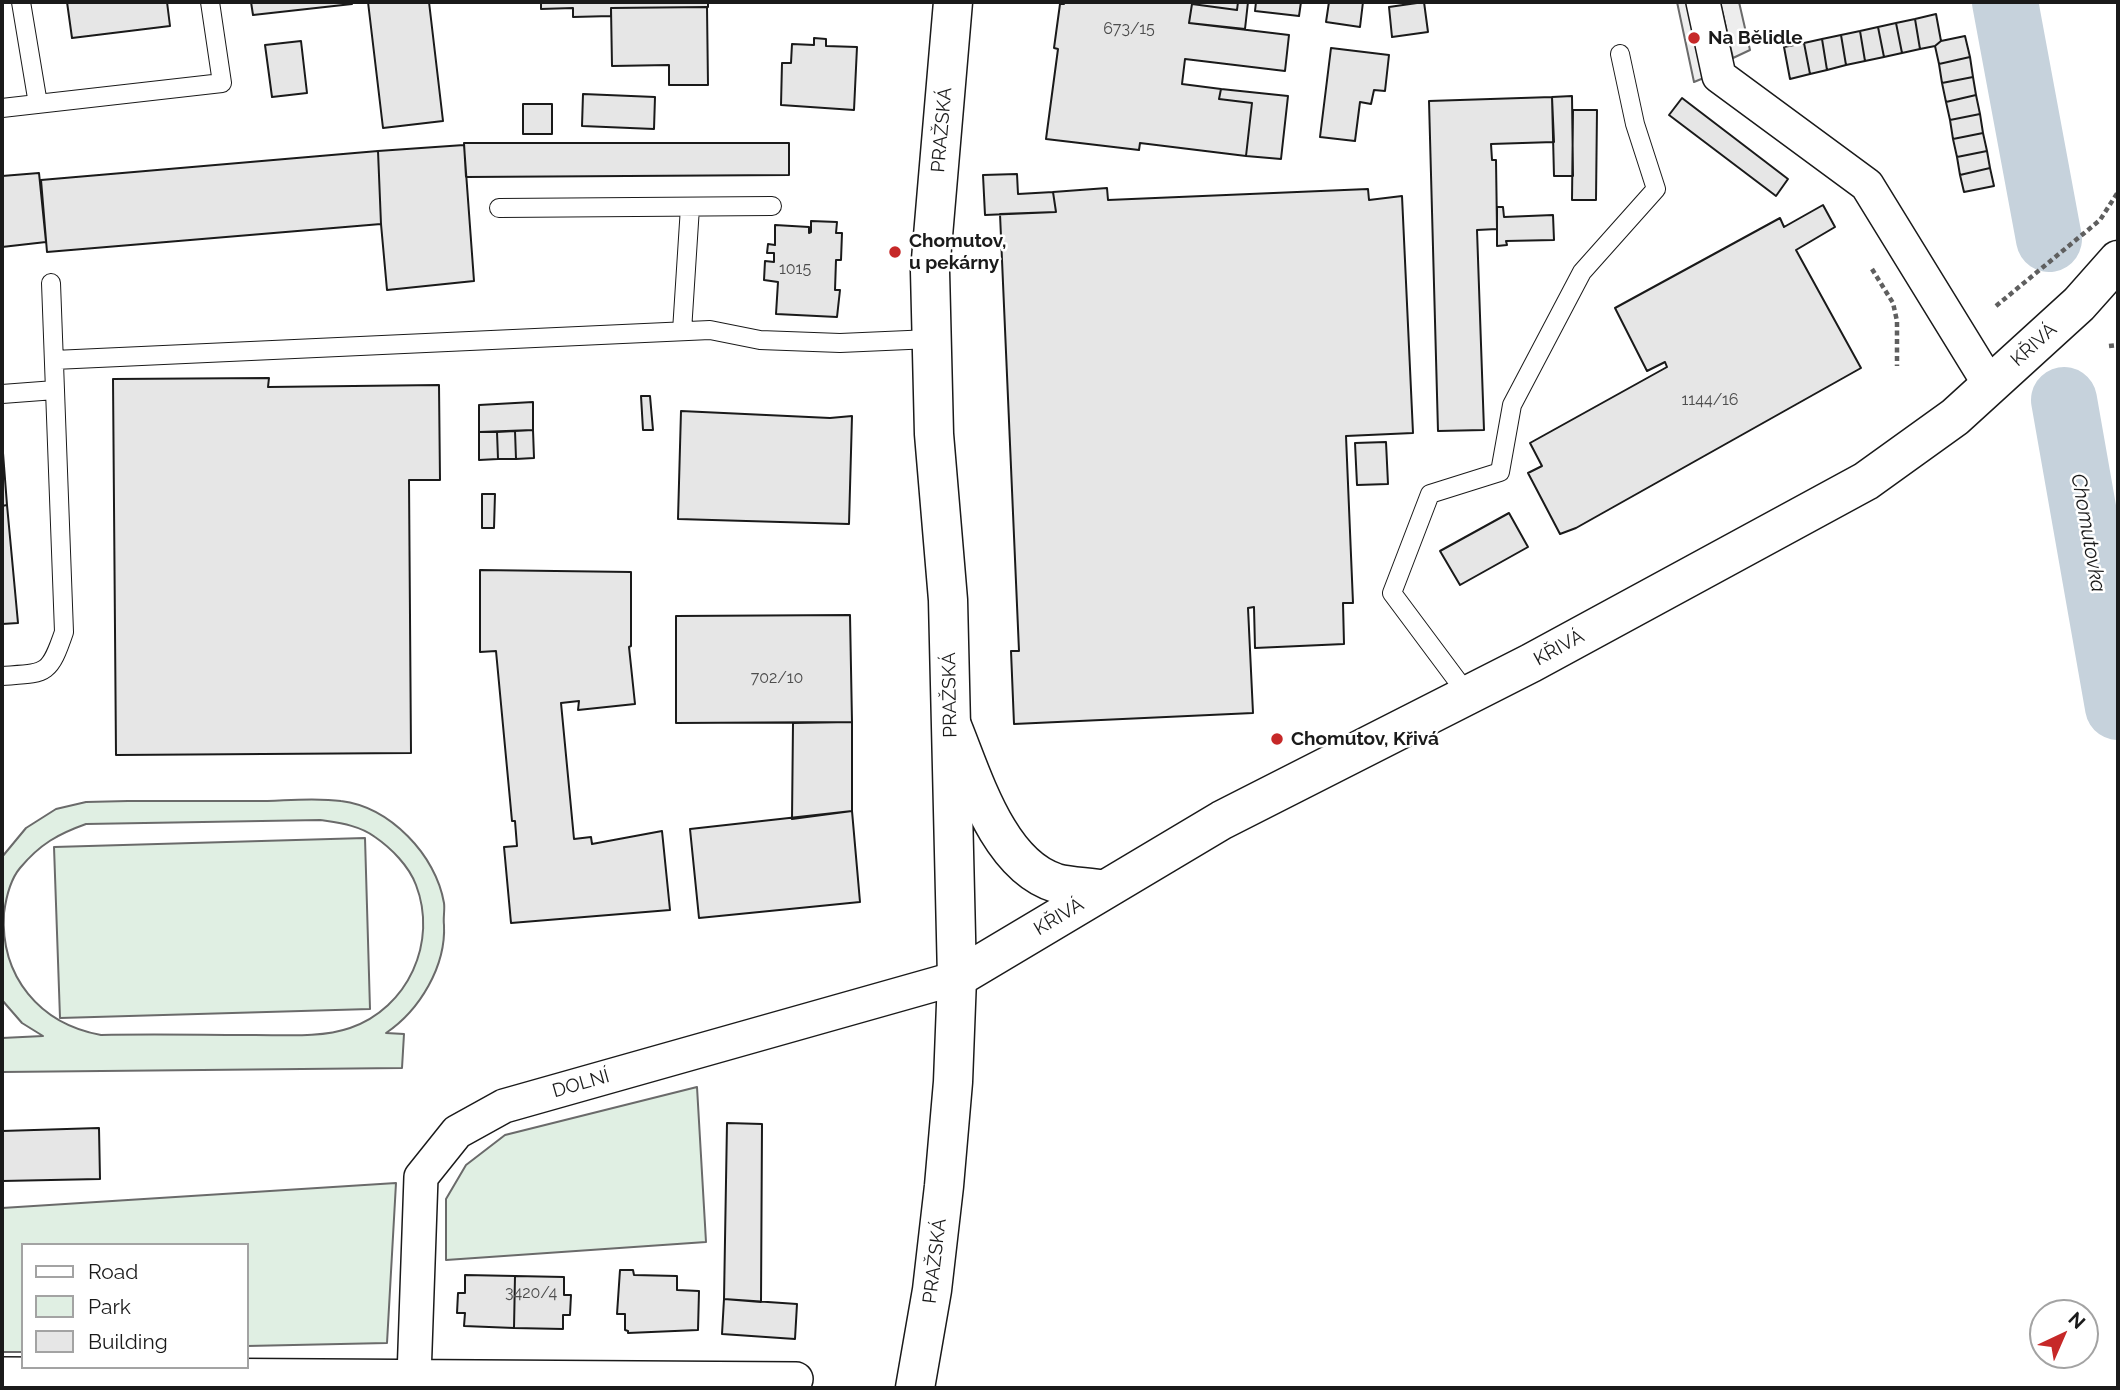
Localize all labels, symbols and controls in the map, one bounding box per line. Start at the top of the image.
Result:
house number: 673/15 [1103,19,1155,39]
place label: Na Bělidle [1708,27,1803,49]
marker: Na Bělidle [1686,30,1702,46]
street label: PRAŽSKÁ [927,86,957,174]
place label: Chomutov, u pekárny [909,230,1006,274]
marker: Chomutov, u pekárny [887,244,903,260]
house number: 1015 [779,259,811,279]
street label: KŘIVÁ [2006,318,2062,372]
house number: 1144/16 [1682,390,1738,410]
water label: Chomutovka [2065,472,2111,594]
street label: KŘIVÁ [1530,625,1588,671]
street label: PRAŽSKÁ [938,652,962,738]
house number: 702/10 [751,668,803,688]
place label: Chomutov, Křivá [1291,728,1439,750]
marker: Chomutov, Křivá [1269,731,1285,747]
street label: KŘIVÁ [1030,893,1088,941]
street label: DOLNÍ [550,1065,612,1103]
street label: PRAŽSKÁ [918,1217,952,1305]
legend [21,1243,248,1369]
text: Road [88,1259,138,1284]
house number: 3420/4 [505,1283,557,1303]
text: Park [88,1294,131,1319]
north arrow [2029,1299,2099,1369]
text: N [2064,1307,2090,1333]
text: Building [88,1329,168,1354]

